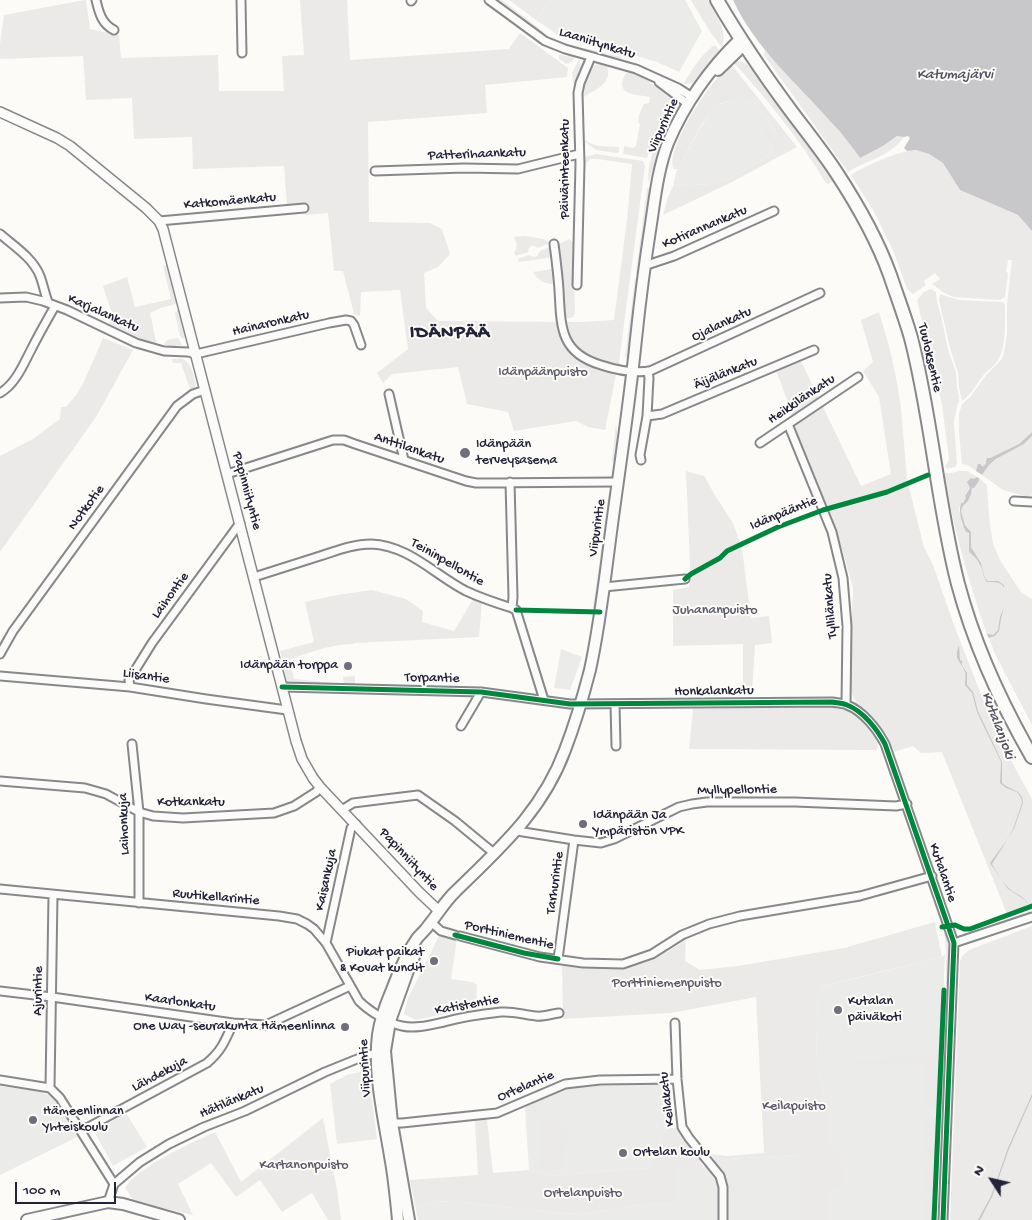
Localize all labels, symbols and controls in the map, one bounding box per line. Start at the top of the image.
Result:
street label: Laaniitynkatu [557,24,637,64]
water label: Katumajärvi [917,67,993,85]
street label: Viipurintie [645,96,683,156]
street label: Päivärinteenkatu [558,119,574,219]
street label: Patterihaankatu [428,145,526,165]
street label: Katkomäenkatu [183,190,277,214]
street label: Kotirannankatu [660,203,750,253]
street label: Karjalankatu [65,291,141,337]
street label: Ojalankatu [689,304,755,346]
street label: Hainaronkatu [231,307,311,341]
street label: Tuuloksentie [913,322,945,394]
district label: IDÄNPÄÄ [409,323,491,345]
street label: Äijälänkatu [692,354,760,394]
park label: Idänpäänpuisto [498,365,588,381]
street label: Heikkilänkatu [765,371,839,429]
street label: Anttilankatu [372,429,446,469]
place label: Idänpään terveysasema [476,437,557,470]
marker: Idänpään terveysasema [458,446,472,460]
street label: Papinniityntie [228,450,264,532]
street label: Notkotie [65,482,109,534]
street label: Idänpääntie [748,493,820,535]
street label: Viipurintie [586,498,610,558]
street label: Teininpellontie [407,535,487,591]
street label: Laihontie [149,569,193,623]
street label: Tyllilänkatu [820,573,842,639]
park label: Juhananpuisto [673,603,757,619]
place label: Idänpään torppa [240,658,338,674]
marker: Idänpään torppa [342,660,354,672]
street label: Liisantie [122,665,170,689]
street label: Torpantie [404,670,460,688]
street label: Honkalankatu [674,683,754,701]
water label: Kutalanjoki [976,690,1018,762]
street label: Myllypellontie [697,782,777,800]
street label: Laihonkuja [116,793,134,855]
street label: Kotkankatu [157,795,225,811]
place label: Idänpään Ja Ympäristön VPK [593,808,683,840]
marker: Idänpään Ja Ympäristön VPK [577,818,589,830]
street label: Papinniityntie [375,825,441,895]
street label: Kutalantie [924,841,960,905]
street label: Kaisankuja [312,848,342,912]
street label: Tarhurintie [543,851,569,915]
street label: Ruutikellarintie [172,886,260,910]
street label: Porttiniementie [463,918,555,954]
place label: Piukat paikat & Kovat kundit [340,945,424,978]
marker: Piukat paikat & Kovat kundit [428,955,440,967]
street label: Ajurintie [30,966,48,1016]
park label: Porttiniemenpuisto [612,976,722,992]
street label: Kaarlonkatu [143,990,217,1016]
street label: Katistentie [434,992,500,1020]
place label: Kutalan päiväkoti [848,994,902,1026]
marker: Kutalan päiväkoti [832,1004,844,1016]
place label: One Way -seurakunta Hämeenlinna [133,1019,335,1035]
marker: One Way -seurakunta Hämeenlinna [339,1021,351,1033]
street label: Viipurintie [356,1039,376,1097]
street label: Lähdekuja [129,1053,191,1097]
street label: Ortelantie [495,1068,557,1106]
street label: Keilakatu [656,1071,680,1127]
street label: Hätilänkatu [197,1081,267,1123]
park label: Keilapuisto [762,1099,826,1115]
place label: Hämeenlinnan Yhteiskoulu [43,1104,124,1136]
marker: Hämeenlinnan Yhteiskoulu [27,1114,39,1126]
place label: Ortelan koulu [633,1145,710,1161]
marker: Ortelan koulu [617,1147,629,1159]
north arrow [967,1155,1017,1205]
park label: Kartanonpuisto [259,1158,349,1174]
text: N [970,1162,989,1180]
scale bar [18,1172,119,1204]
text: 100 m [23,1182,60,1200]
park label: Ortelanpuisto [544,1186,622,1202]

